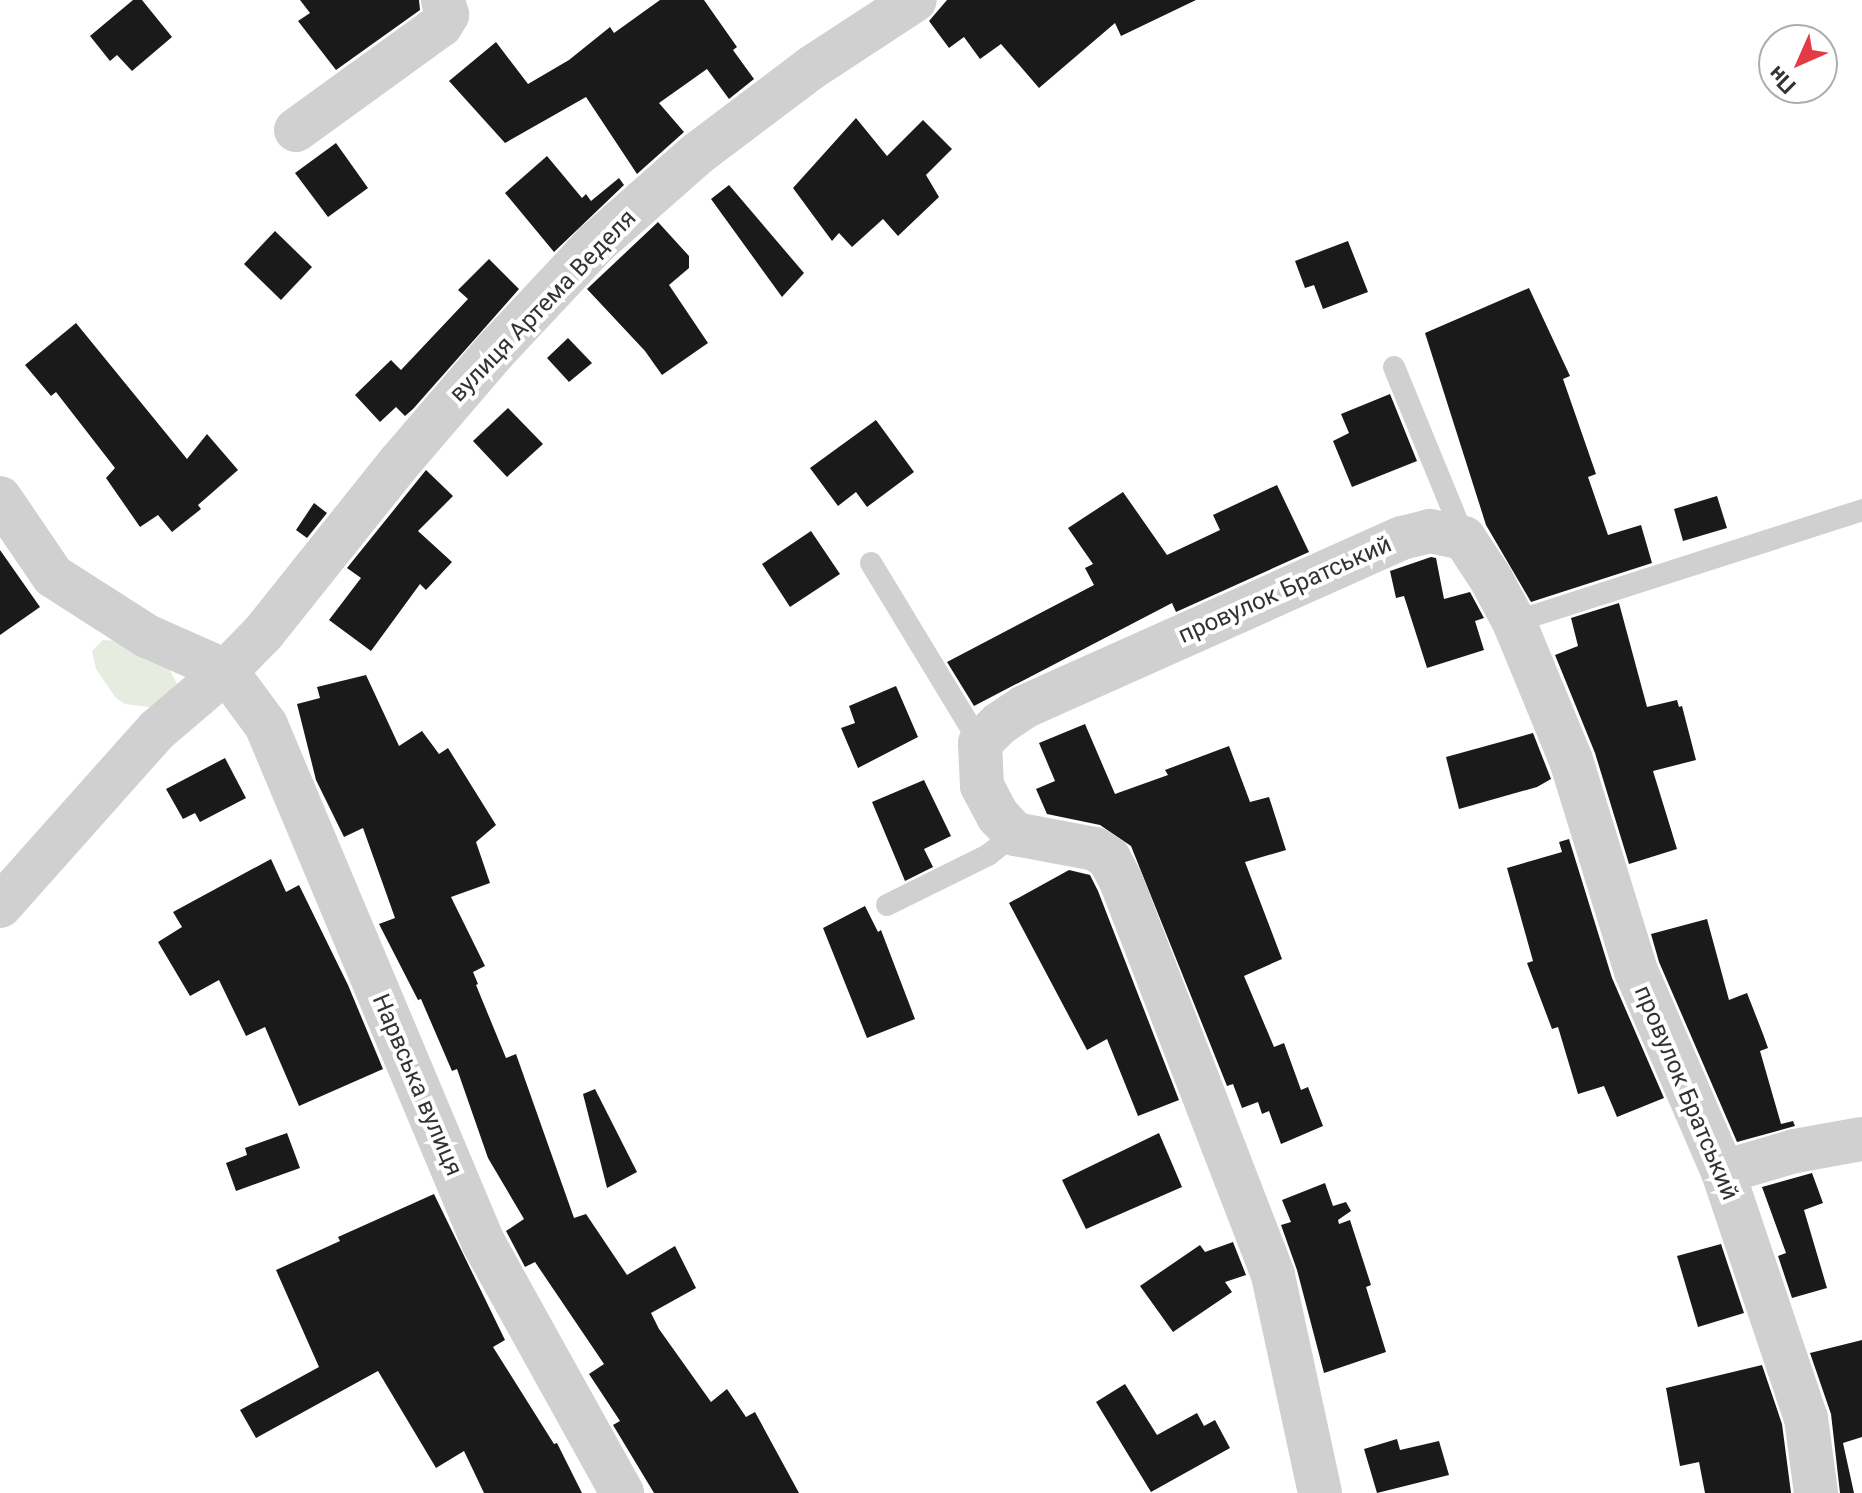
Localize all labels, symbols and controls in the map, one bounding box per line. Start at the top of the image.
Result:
north arrow [1758,24,1838,104]
text: Пн [1763,61,1801,99]
street label: вулиця Артема Веделя [444,204,642,408]
street label: провулок Братський [1174,530,1396,650]
street label: провулок Братський [1628,981,1744,1205]
street label: Нарвська вулиця [366,990,468,1180]

